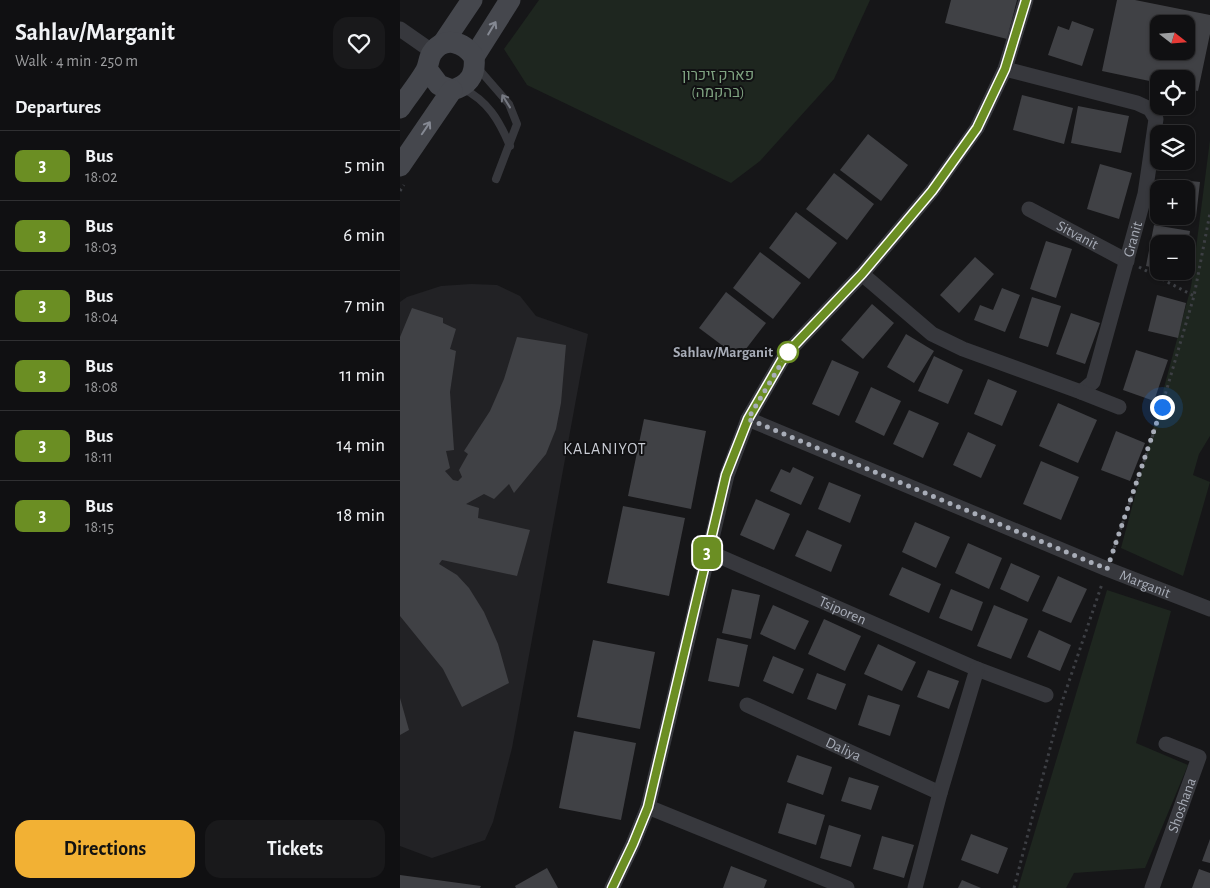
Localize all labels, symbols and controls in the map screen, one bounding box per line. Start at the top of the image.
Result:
north arrow [1150,15,1195,60]
map controls [1150,15,1195,280]
button: heart [333,17,385,69]
text: Sahlav/Marganit [15,21,175,45]
one-way arrow [487,22,497,36]
text: Walk · 4 min · 250 m [15,53,138,69]
park label: פארק זיכרון (בהקמה) [682,68,754,100]
button: locate [1150,70,1195,115]
one-way arrow [501,94,511,108]
text: Departures [15,98,101,117]
one-way arrow [421,121,431,135]
button: layers [1150,125,1195,170]
text: Bus [85,147,113,166]
text: 5 min [344,156,385,175]
text: 3 [39,157,46,175]
text: 18:02 [85,169,117,185]
button: + [1150,180,1195,225]
text: Bus [85,217,113,236]
street label: Sitvanit [1054,218,1101,252]
street label: Granit [1120,219,1145,259]
text: 6 min [343,226,385,245]
text: 3 [39,227,46,245]
button: − [1150,235,1195,280]
text: 18:03 [85,239,117,255]
text: Bus [85,287,113,306]
text: 7 min [344,296,385,315]
text: 3 [39,297,46,315]
text: 18:04 [85,309,118,325]
marker: Sahlav/Marganit [777,341,799,363]
place label: Sahlav/Marganit [673,345,773,360]
text: Bus [85,357,113,376]
text: 11 min [339,366,385,385]
text: 3 [39,367,46,385]
text: 18:08 [85,379,118,395]
your location [1150,395,1175,420]
text: Bus [85,427,113,446]
text: 14 min [337,436,385,455]
text: 3 [39,437,46,455]
district label: KALANIYOT [563,441,647,457]
text: 18:11 [85,449,113,465]
text: Bus [85,497,113,516]
text: 18 min [337,506,385,525]
text: 3 [39,507,46,525]
text: 18:15 [85,519,114,535]
line badge: 3 [691,537,723,569]
text: 3 [703,544,711,562]
street label: Marganit [1118,567,1173,601]
street label: Tsiporen [817,593,869,627]
street label: Daliya [823,734,863,764]
street label: Shoshana [1165,776,1198,835]
button: Directions [15,820,195,878]
button: Tickets [205,820,385,878]

